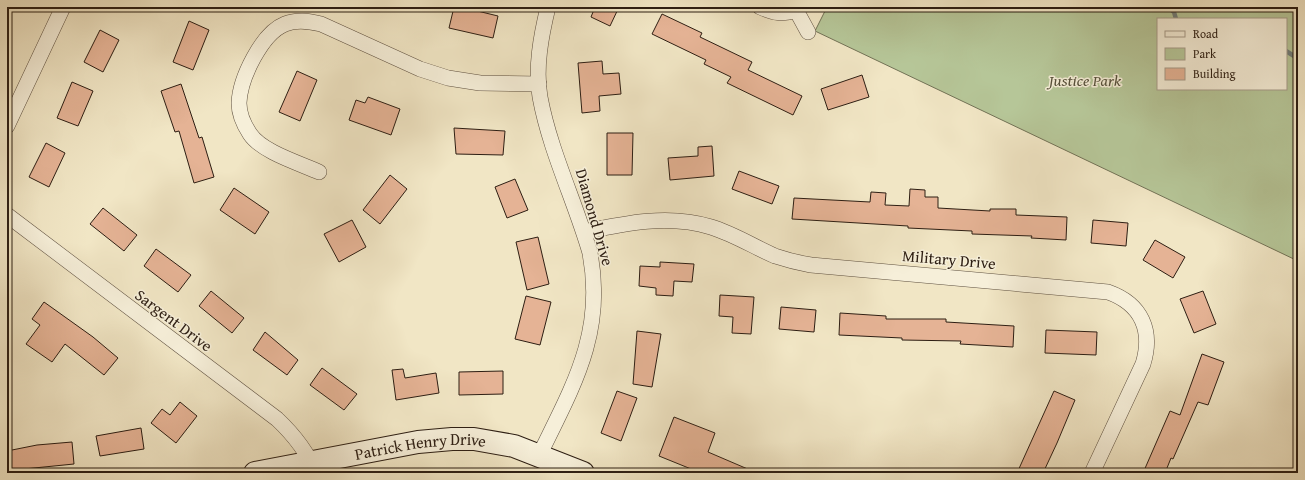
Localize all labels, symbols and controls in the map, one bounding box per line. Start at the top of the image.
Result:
legend [1157,18,1287,90]
text: Road [1193,25,1219,42]
text: Park [1193,45,1217,62]
text: Building [1193,65,1236,82]
park label: Justice Park [1046,68,1122,92]
street label: Diamond Drive [570,166,620,268]
street label: Military Drive [901,243,997,275]
street label: Sargent Drive [130,283,218,357]
street label: Patrick Henry Drive [353,427,488,466]

